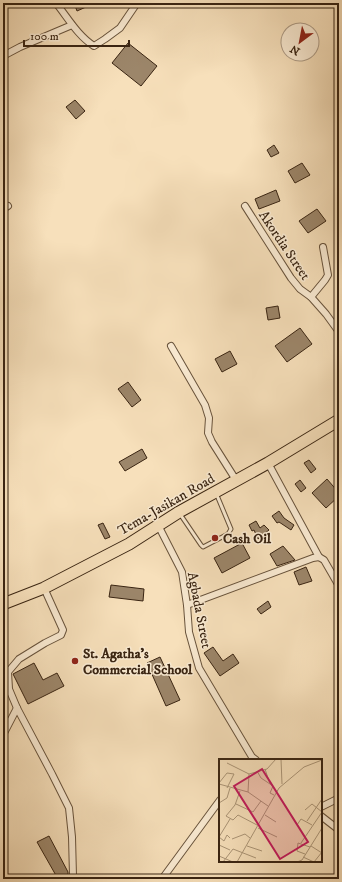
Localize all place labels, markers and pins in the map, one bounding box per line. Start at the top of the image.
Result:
place label: Cash Oil [223,530,272,548]
marker: Cash Oil [210,533,220,543]
place label: St. Agatha's Commercial School [83,645,193,679]
marker: St. Agatha's Commercial School [70,656,80,666]

